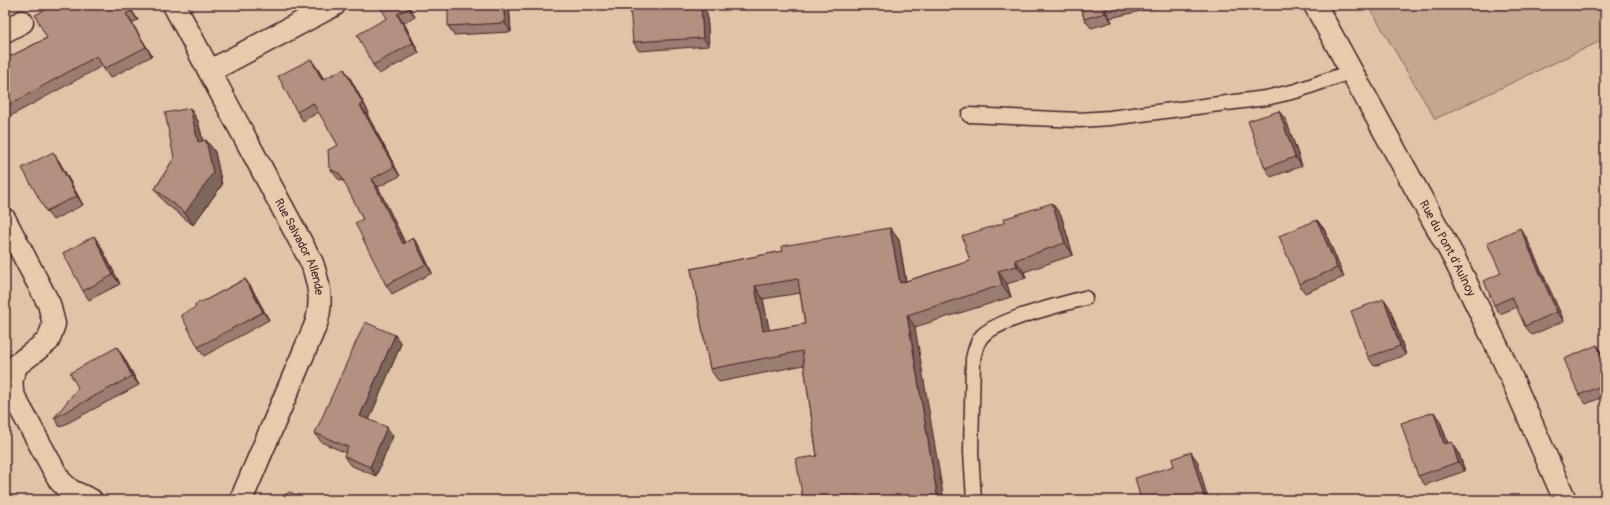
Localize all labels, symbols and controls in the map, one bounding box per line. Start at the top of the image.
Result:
street label: Rue Salvador Allende [271,196,327,296]
street label: Rue du Pont d'Aulnoy [1416,198,1479,299]

